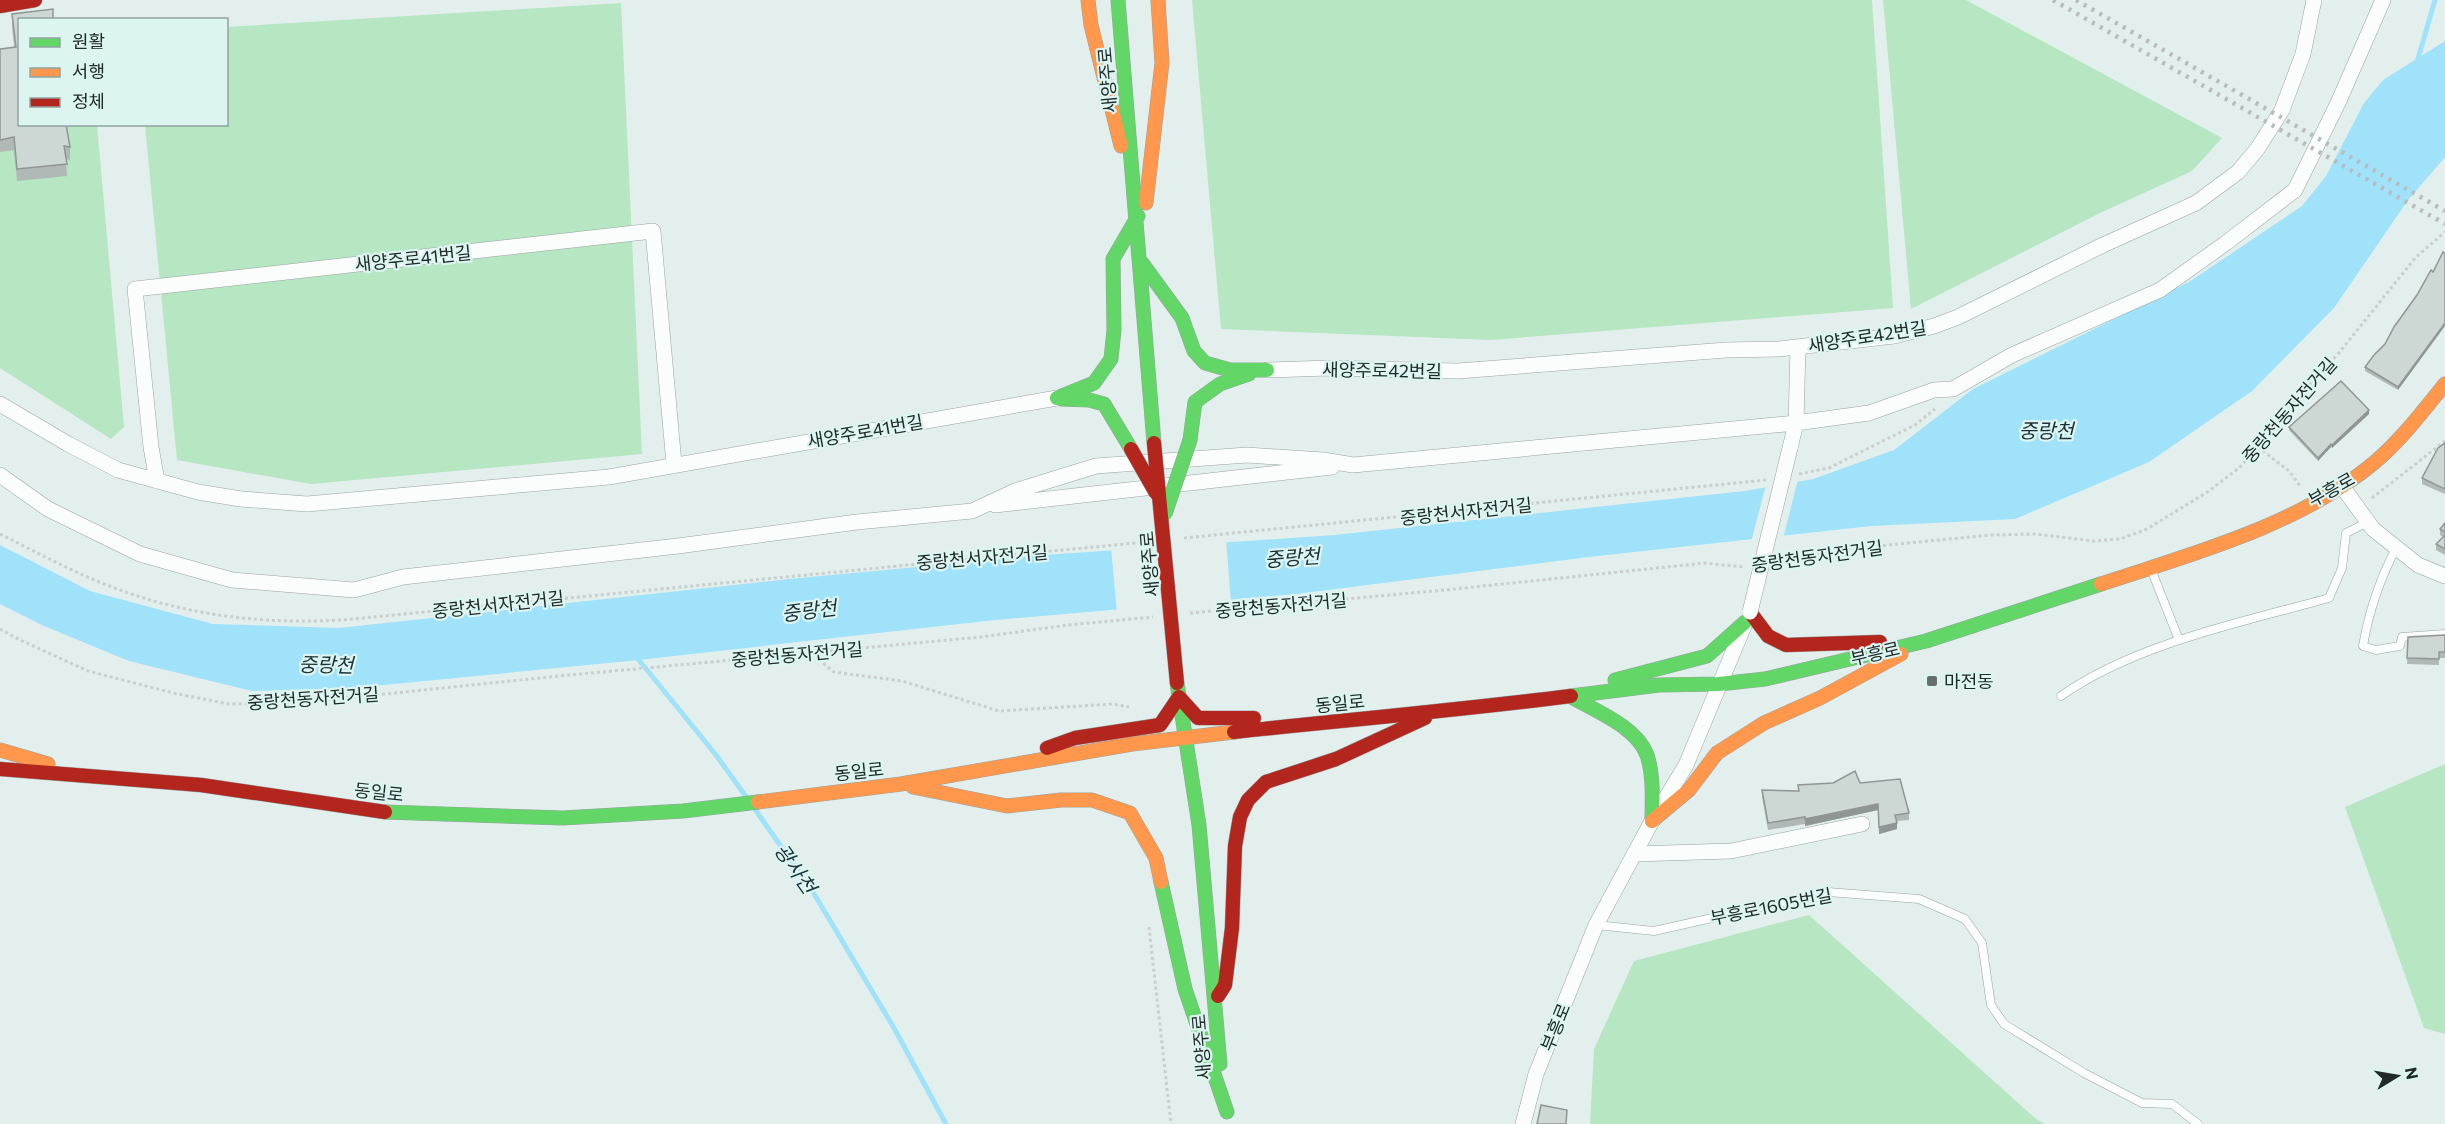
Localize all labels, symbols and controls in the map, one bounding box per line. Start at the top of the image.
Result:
legend [18,18,228,126]
text: 원활 [72,30,105,52]
street label: 새양주로 [1093,46,1121,114]
text: 서행 [72,60,105,82]
text: 정체 [72,90,105,112]
street label: 새양주로41번길 [354,241,472,275]
street label: 새양주로42번길 [1806,316,1928,356]
street label: 중랑천동자전거길 [2237,353,2341,467]
street label: 새양주로42번길 [1322,358,1442,382]
street label: 새양주로41번길 [805,410,925,452]
water label: 중랑천 [2018,418,2076,442]
street label: 부흥로 [2304,467,2358,511]
street label: 중랑천서자전거길 [1399,493,1533,529]
street label: 새양주로 [1135,530,1163,598]
street label: 중랑천동자전거길 [1750,536,1884,576]
street label: 중랑천서자전거길 [915,540,1049,574]
water label: 중랑천 [1264,543,1323,571]
street label: 중랑천서자전거길 [431,586,565,622]
street label: 중랑천동자전거길 [1214,588,1348,622]
water label: 중랑천 [780,594,840,625]
street label: 중랑천동자전거길 [730,637,864,671]
street label: 부흥로 [1848,637,1902,669]
water label: 중랑천 [298,652,356,677]
place label: 마전동 [1944,670,1994,692]
marker: 마전동 [1925,674,1939,688]
street label: 중랑천동자전거길 [246,682,380,714]
street label: 동일로 [1314,689,1366,717]
street label: 동일로 [833,757,885,785]
street label: 동일로 [353,778,405,806]
water label: 광사천 [770,839,823,900]
street label: 부흥로1605번길 [1708,883,1834,929]
street label: 부흥로 [1535,1000,1575,1054]
street label: 새양주로 [1187,1013,1215,1081]
north arrow [2367,1046,2427,1106]
text: N [2402,1065,2423,1081]

